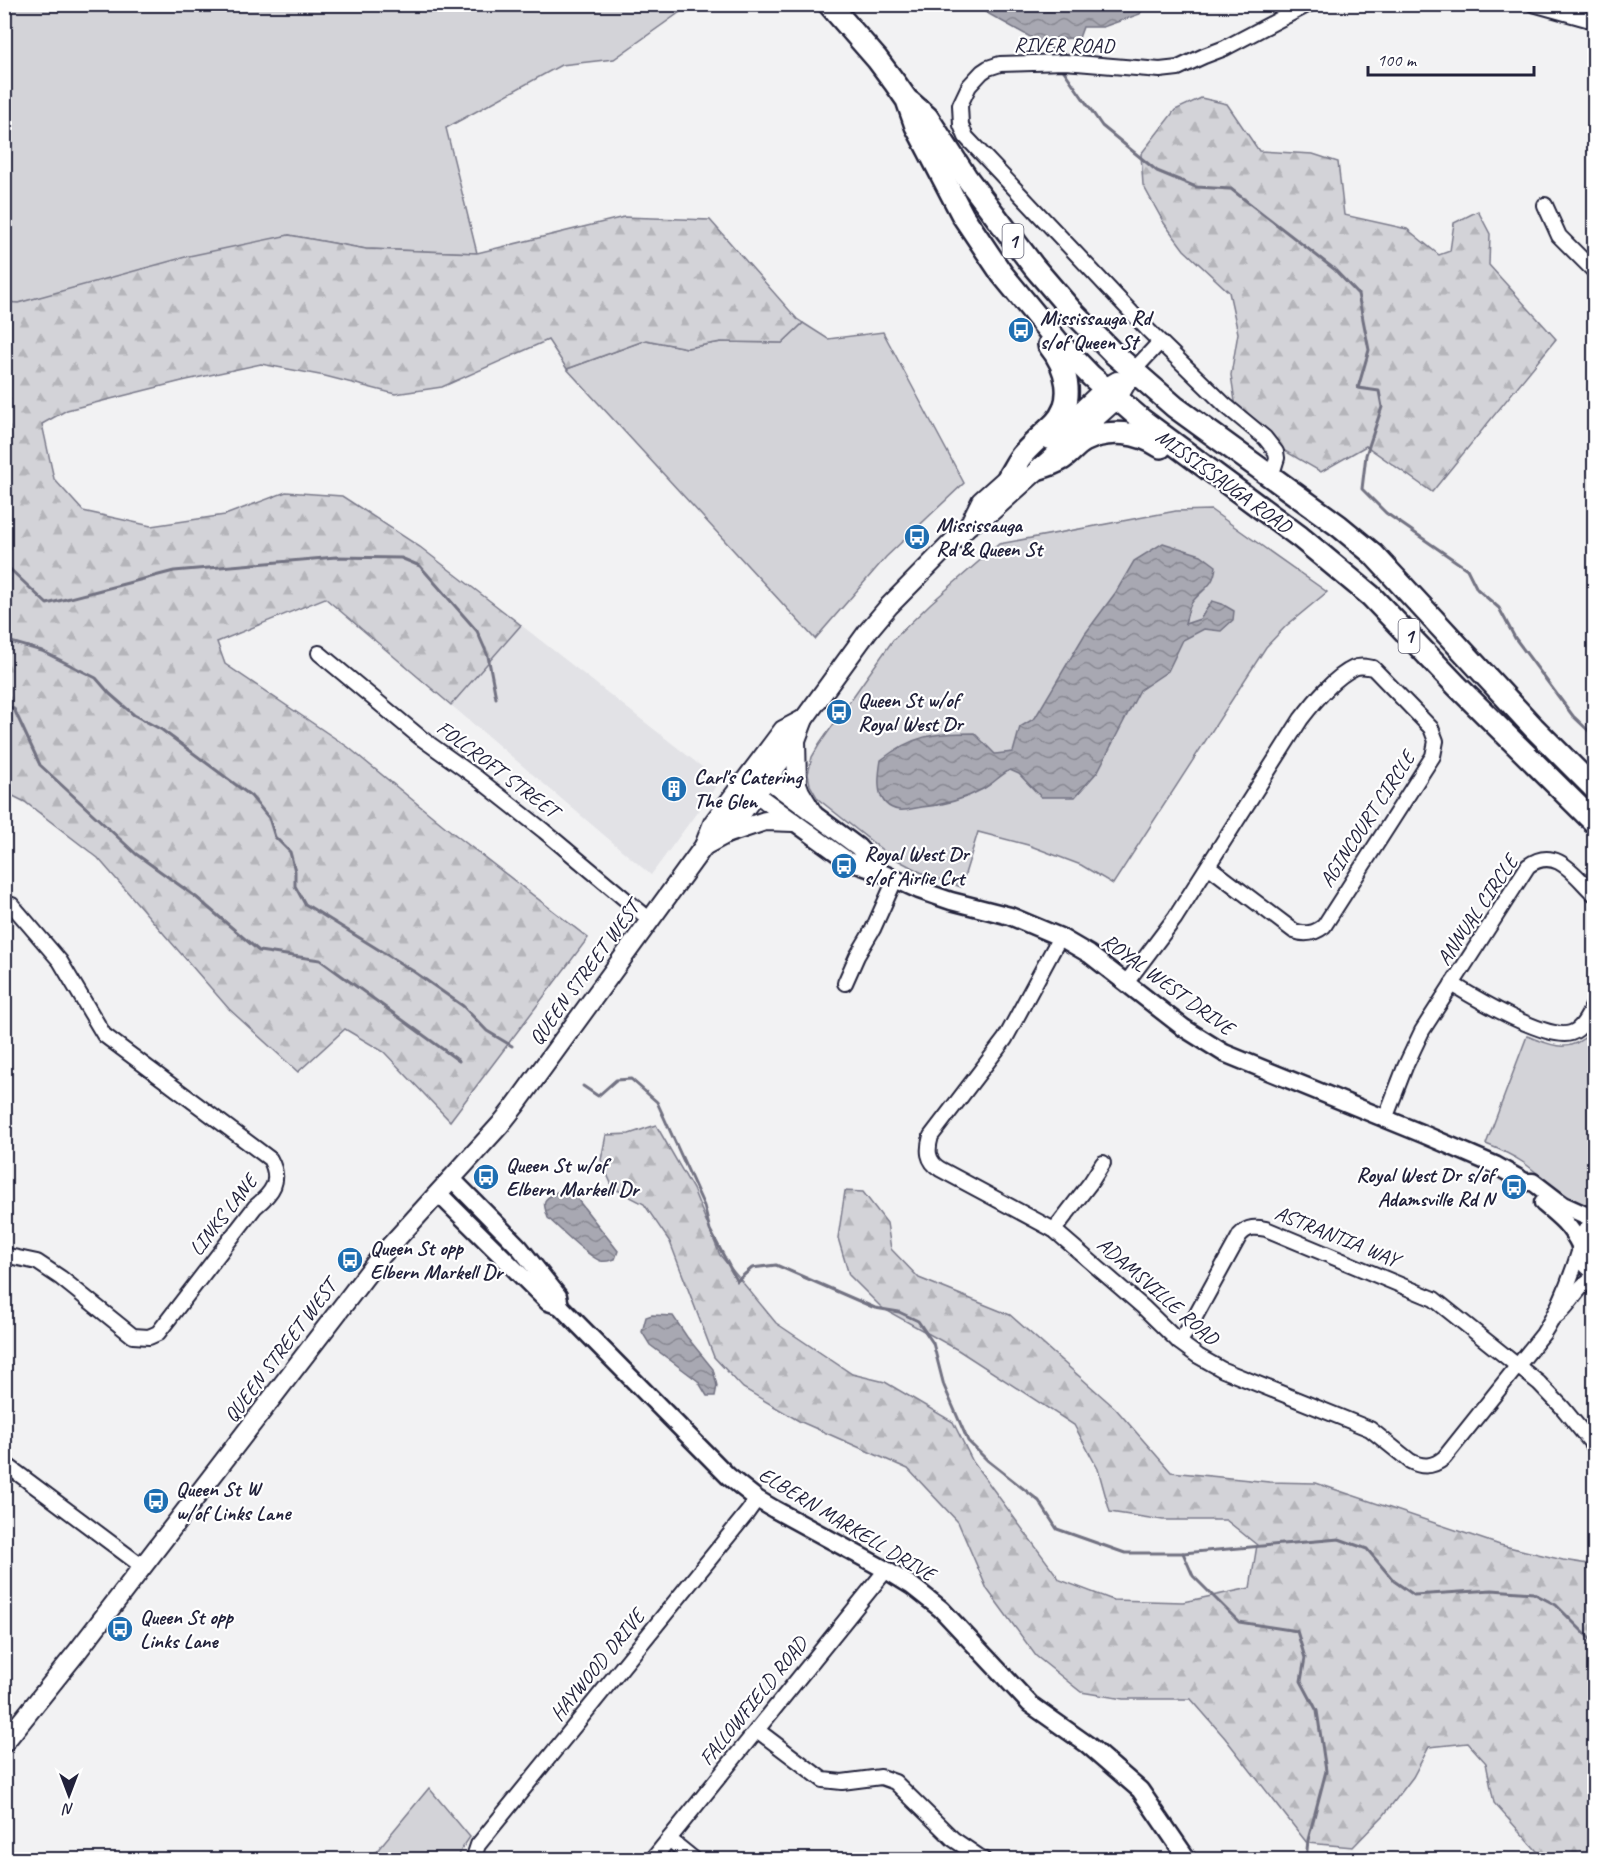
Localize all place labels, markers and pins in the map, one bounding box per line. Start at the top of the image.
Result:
place label: Mississauga Rd s/of Queen St [1040,305,1154,355]
bus stop icon: Mississauga Rd s/of Queen St [1006,315,1036,345]
place label: Mississauga Rd & Queen St [936,512,1045,562]
bus stop icon: Mississauga Rd & Queen St [902,522,932,552]
place label: Queen St w/of Royal West Dr [858,687,965,737]
bus stop icon: Queen St w/of Royal West Dr [824,697,854,727]
place label: Carl's Catering The Glen [694,764,804,814]
building icon: Carl's Catering The Glen [659,774,689,804]
place label: Royal West Dr s/of Airlie Crt [864,841,971,891]
bus stop icon: Royal West Dr s/of Airlie Crt [829,851,859,881]
place label: Queen St w/of Elbern Markell Dr [506,1152,641,1202]
bus stop icon: Queen St w/of Elbern Markell Dr [471,1162,501,1192]
place label: Royal West Dr s/of Adamsville Rd N [1356,1162,1499,1212]
bus stop icon: Royal West Dr s/of Adamsville Rd N [1499,1172,1529,1202]
place label: Queen St opp Elbern Markell Dr [370,1235,505,1285]
bus stop icon: Queen St opp Elbern Markell Dr [335,1245,365,1275]
place label: Queen St W w/of Links Lane [176,1476,292,1526]
bus stop icon: Queen St W w/of Links Lane [141,1486,171,1516]
place label: Queen St opp Links Lane [140,1604,235,1654]
bus stop icon: Queen St opp Links Lane [105,1614,135,1644]

